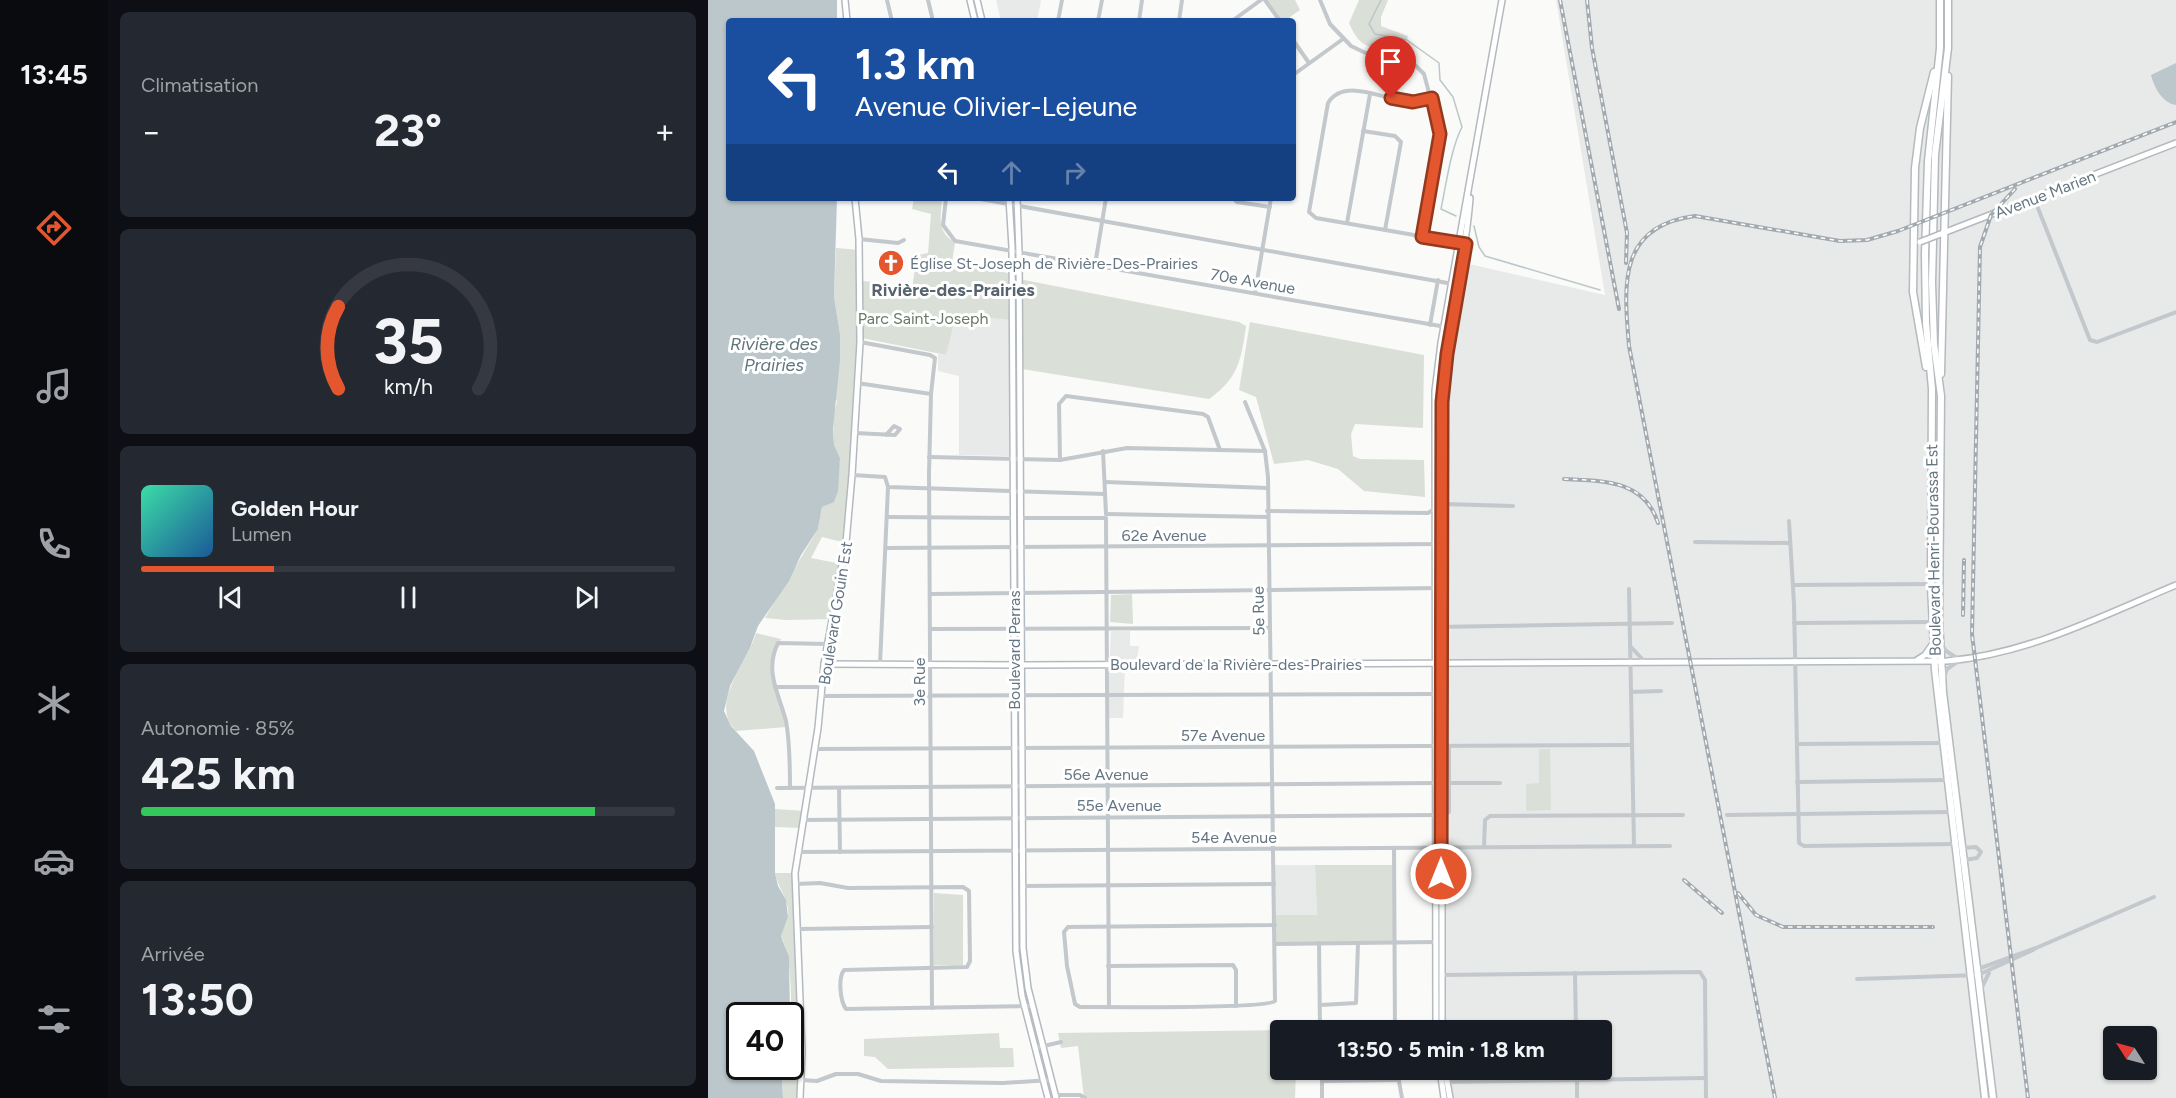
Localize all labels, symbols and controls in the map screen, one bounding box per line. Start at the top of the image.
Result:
pin [1365,36,1416,98]
text: 1.3 km [855,39,976,90]
icon: left [756,42,834,120]
icon: arrive [1374,45,1407,78]
text: 13:45 [20,58,88,91]
text: Climatisation [141,73,258,97]
text: Avenue Olivier-Lejeune [855,90,1137,123]
text: 23° [374,103,442,157]
text: − [141,112,162,151]
text: + [654,112,675,151]
icon: left [932,156,965,189]
icon: ahead [995,156,1028,189]
icon: right [1058,156,1091,189]
street label: Avenue Marien [1992,166,2098,222]
icon: directions [33,207,75,249]
church icon: Église St-Joseph de Rivière-Des-Prairies [876,248,906,278]
place label: Église St-Joseph de Rivière-Des-Prairies [910,254,1198,273]
street label: 70e Avenue [1209,265,1297,298]
district label: Rivière-des-Prairies [871,279,1035,301]
text: 35 [373,304,443,379]
park label: Parc Saint-Joseph [858,309,988,328]
water label: Rivière des Prairies [730,333,819,376]
icon: music [33,365,75,407]
text: km/h [384,374,432,399]
street label: Boulevard Henri-Bourassa Est [1922,444,1945,656]
text: Golden Hour [231,495,359,522]
text: Lumen [231,522,292,546]
icon: phone [33,523,75,565]
street label: 62e Avenue [1122,526,1207,545]
street label: Boulevard Gouin Est [815,540,856,686]
icon: previous [214,581,247,614]
icon: pause [392,581,425,614]
icon: next [570,581,603,614]
street label: 5e Rue [1249,586,1268,636]
street label: Boulevard Perras [1005,590,1024,710]
street label: Boulevard de la Rivière-des-Prairies [1110,655,1362,674]
street label: 3e Rue [910,657,929,707]
icon: climate [33,682,75,724]
text: Autonomie · 85% [141,716,295,740]
street label: 57e Avenue [1181,726,1266,745]
text: 425 km [141,746,296,800]
street label: 56e Avenue [1063,765,1149,784]
street label: 55e Avenue [1076,796,1162,815]
street label: 54e Avenue [1191,828,1277,847]
icon: car [33,840,75,882]
position arrow [1409,842,1473,906]
text: Arrivée [141,942,205,966]
text: 13:50 [141,972,254,1026]
icon: filters [33,998,75,1040]
speed limit sign: 40 [726,1002,804,1080]
north arrow [2103,1026,2157,1080]
map controls [2103,1026,2157,1080]
text: 13:50 · 5 min · 1.8 km [1337,1036,1545,1063]

